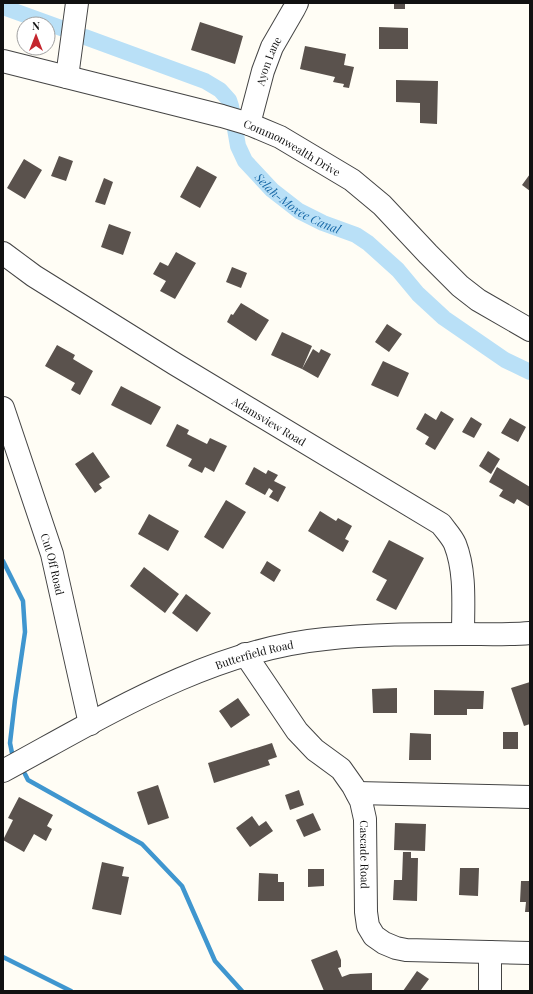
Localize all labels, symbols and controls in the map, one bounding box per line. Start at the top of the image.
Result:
north arrow [16,16,56,56]
text: N [32,18,40,33]
street label: Ayon Lane [252,33,284,88]
street label: Commonwealth Drive [242,115,344,179]
water label: Selah-Moxee Canal [251,168,344,237]
street label: Adamsview Road [229,392,310,449]
street label: Cut Off Road [38,531,69,597]
street label: Butterfield Road [213,636,295,672]
street label: Cascade Road [358,820,373,889]

